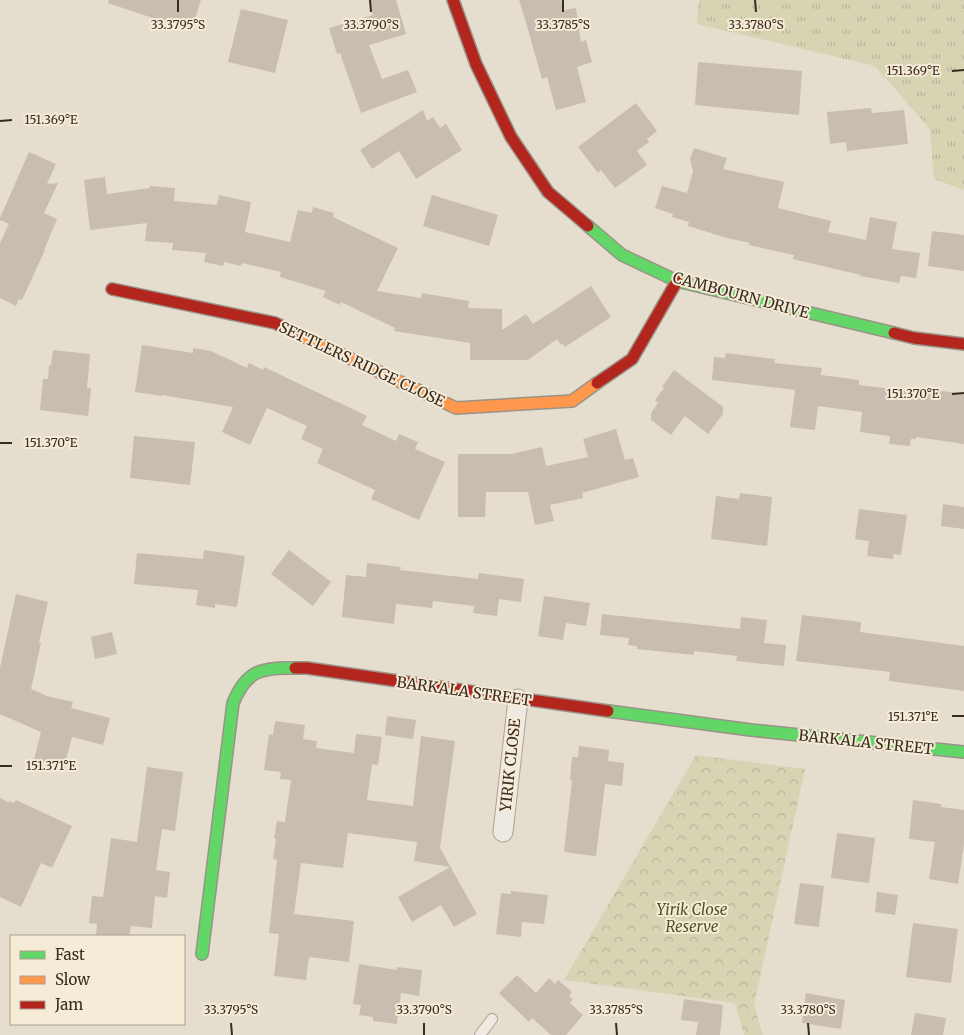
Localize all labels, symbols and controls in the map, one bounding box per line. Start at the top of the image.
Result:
text: 33.3795°S [151,17,205,32]
text: 33.3790°S [343,17,399,32]
text: 33.3785°S [536,17,590,32]
text: 33.3780°S [728,17,784,32]
text: 151.369°E [886,63,940,78]
text: 151.369°E [24,112,78,127]
street label: CAMBOURN DRIVE [671,268,812,322]
street label: SETTLERS RIDGE CLOSE [276,317,448,411]
text: 151.370°E [887,386,940,401]
text: 151.370°E [25,435,78,450]
street label: BARKALA STREET [395,672,533,710]
text: 151.371°E [888,709,938,724]
street label: YIRIK CLOSE [496,717,524,814]
street label: BARKALA STREET [797,725,935,759]
text: 151.371°E [26,758,76,773]
park label: Yirik Close Reserve [657,900,728,936]
legend [10,935,185,1025]
text: Fast [55,945,85,964]
text: Slow [55,970,90,989]
text: Jam [54,995,83,1014]
text: 33.3795°S [204,1002,258,1017]
text: 33.3790°S [396,1002,452,1017]
text: 33.3785°S [589,1002,643,1017]
text: 33.3780°S [780,1002,836,1017]

